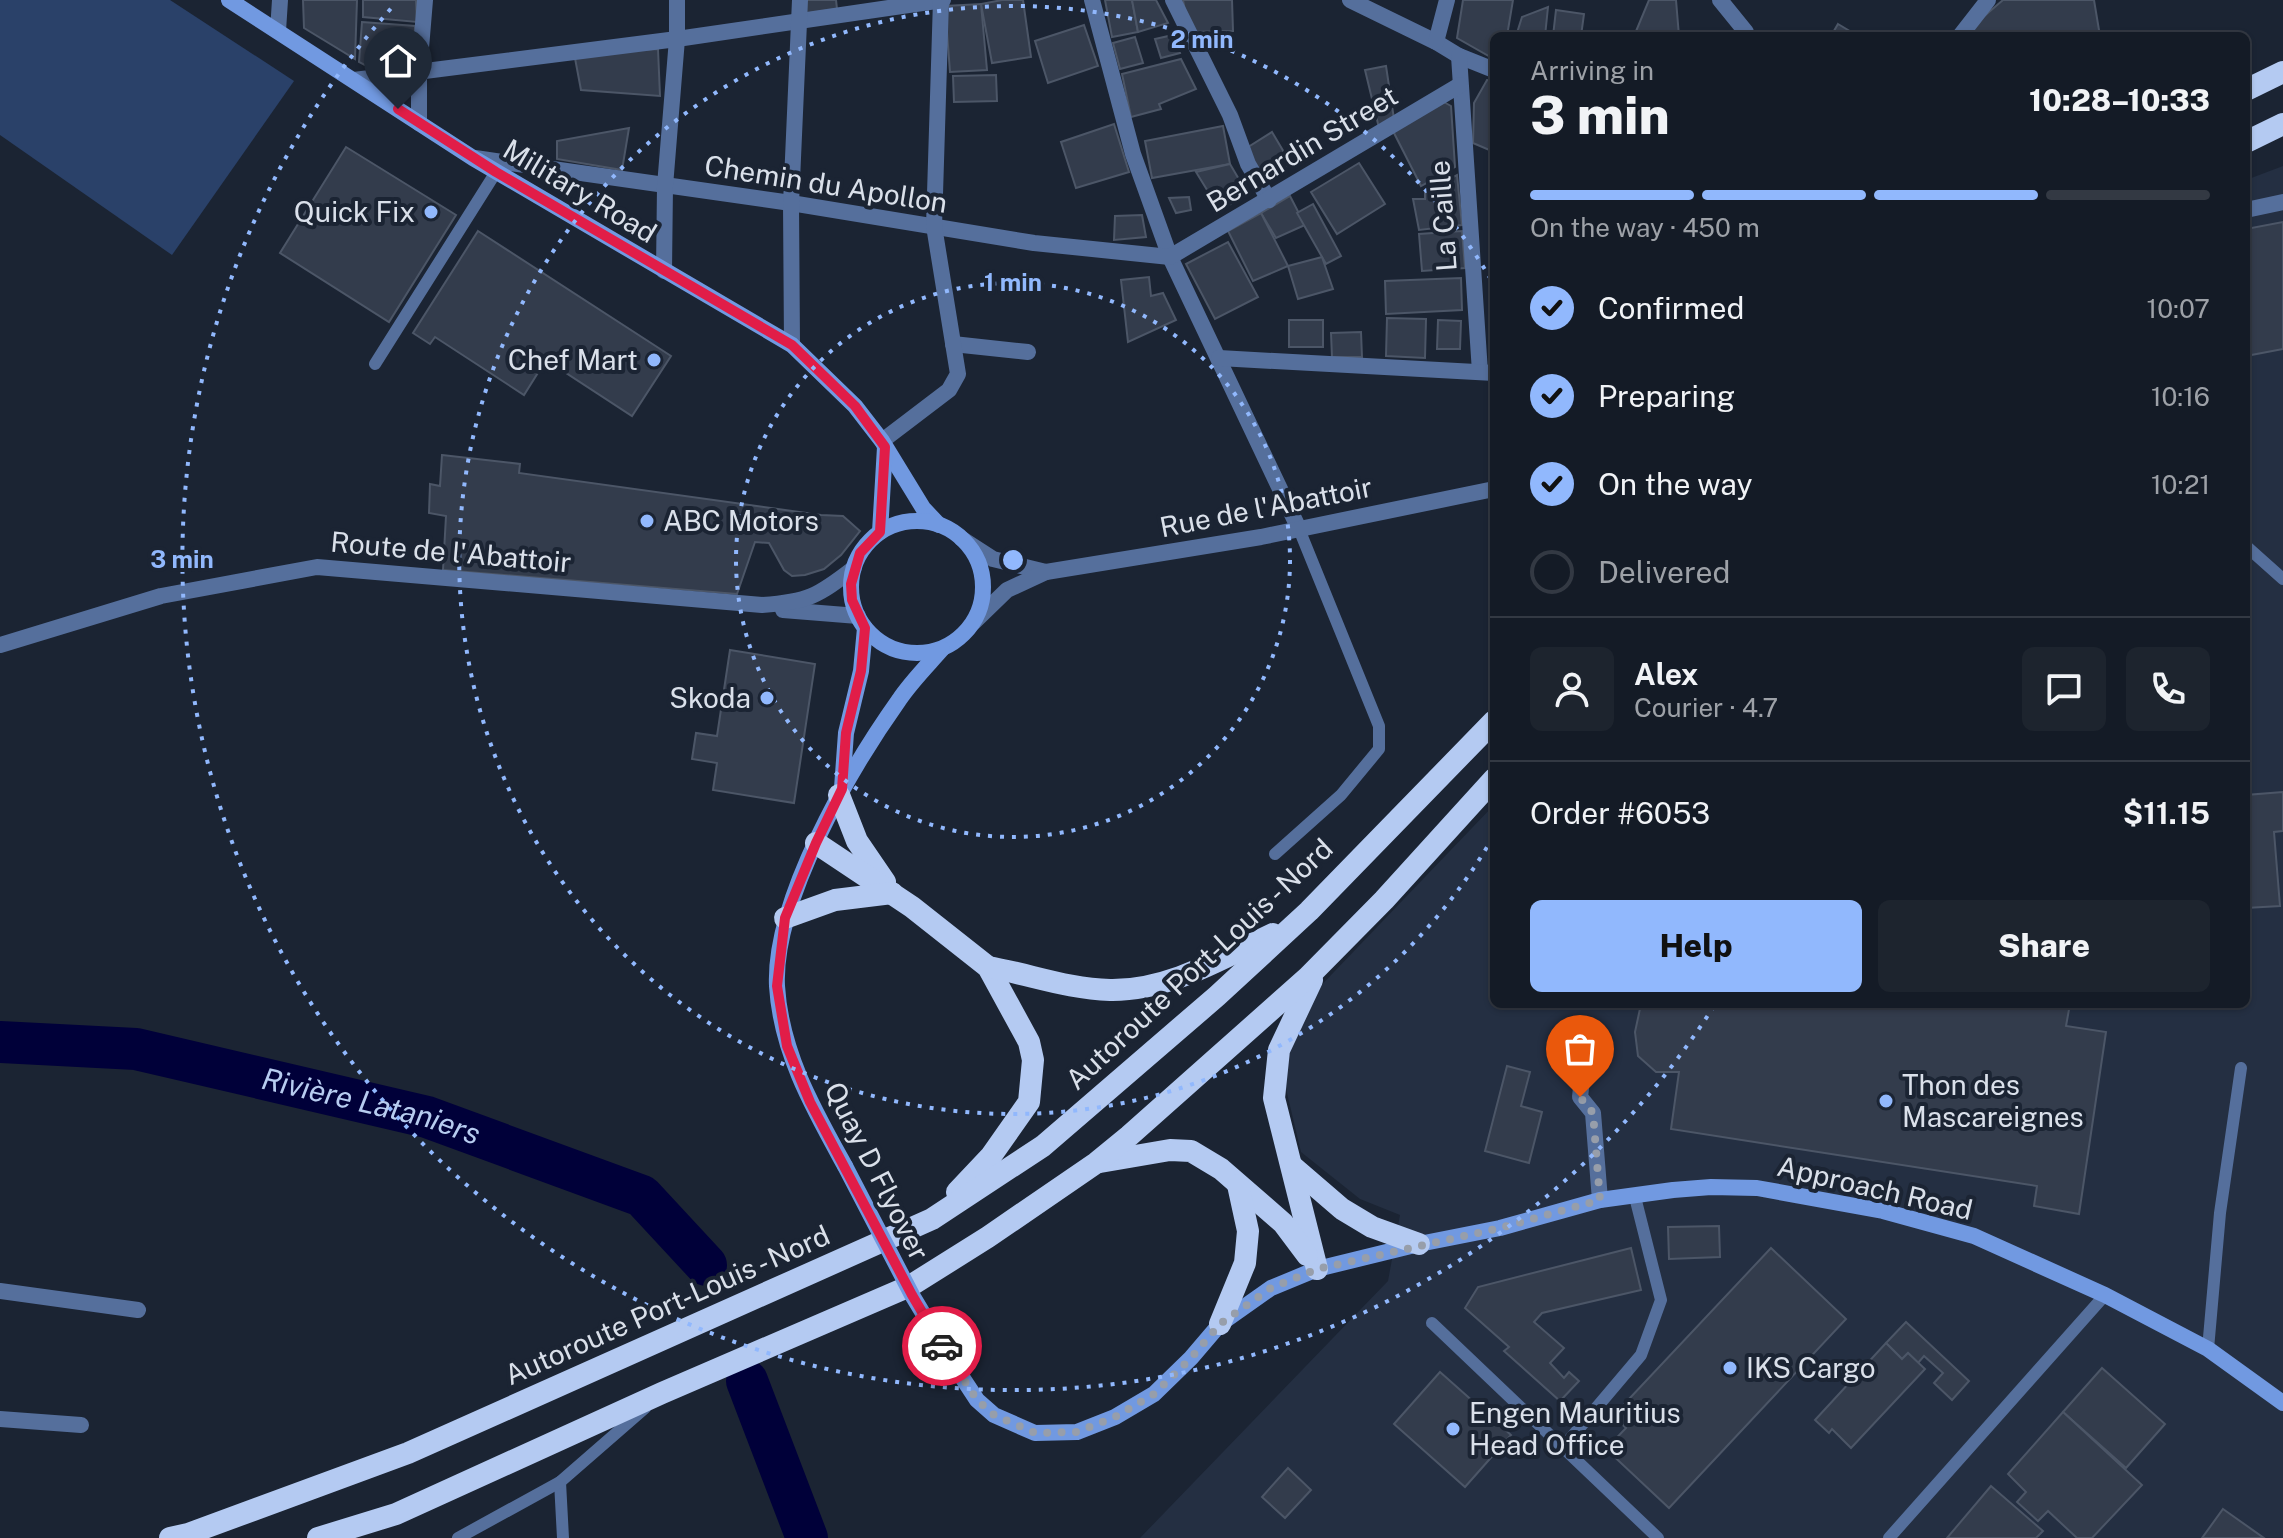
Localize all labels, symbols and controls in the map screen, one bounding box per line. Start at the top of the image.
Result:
text: 2 min [1171,25,1233,53]
pin [364,27,432,109]
icon: home [376,39,420,83]
text: Arriving in [1530,55,1654,86]
street label: Bernardin Street [1200,79,1403,219]
text: 10:28–10:33 [2029,82,2210,118]
text: 3 min [1530,85,1670,146]
street label: Military Road [498,132,663,249]
street label: Chemin du Apollon [702,148,950,219]
street label: La Caille [1422,159,1463,273]
place label: Quick Fix [294,195,415,228]
marker: Quick Fix [422,203,440,221]
text: On the way · 450 m [1530,212,1760,243]
text: 1 min [984,268,1042,296]
icon: check [1530,286,1574,330]
text: Confirmed [1598,290,1744,326]
text: 10:07 [2147,293,2210,324]
place label: Chef Mart [508,343,638,376]
marker: Chef Mart [645,351,663,369]
icon: check [1530,374,1574,418]
text: Preparing [1598,378,1735,414]
text: 10:16 [2151,381,2210,412]
icon: check [1530,462,1574,506]
text: On the way [1598,466,1752,502]
text: 10:21 [2151,469,2210,500]
street label: Rue de l'Abattoir [1157,470,1375,543]
place label: ABC Motors [663,504,819,537]
marker: ABC Motors [638,512,656,530]
street label: Route de l'Abattoir [329,525,573,578]
text: 3 min [150,545,214,573]
centre of rings [999,546,1027,574]
text: Delivered [1598,554,1730,590]
button: person [1530,647,1614,731]
button: chat [2022,647,2106,731]
button: phone [2126,647,2210,731]
text: Alex [1634,656,1698,692]
place label: Skoda [669,681,751,714]
marker: Skoda [758,689,776,707]
text: Courier · 4.7 [1634,692,1778,723]
text: Order #6053 [1530,795,1710,831]
text: $11.15 [2123,795,2210,831]
street label: Autoroute Port-Louis - Nord [1059,831,1339,1096]
button: Help [1530,900,1862,992]
button: Share [1878,900,2210,992]
pin [1546,1015,1614,1097]
icon: bag [1558,1027,1602,1071]
water label: Rivière Lataniers [258,1060,485,1152]
place label: Thon des Mascareignes [1902,1068,2084,1133]
street label: Quay D Flyover [818,1076,937,1265]
marker: Thon des Mascareignes [1877,1092,1895,1110]
street label: Approach Road [1774,1149,1976,1226]
street label: Autoroute Port-Louis - Nord [499,1218,834,1391]
courier [902,1306,982,1386]
icon: car [920,1324,964,1368]
place label: IKS Cargo [1746,1351,1876,1384]
marker: IKS Cargo [1721,1359,1739,1377]
place label: Engen Mauritius Head Office [1469,1396,1681,1461]
marker: Engen Mauritius Head Office [1444,1420,1462,1438]

